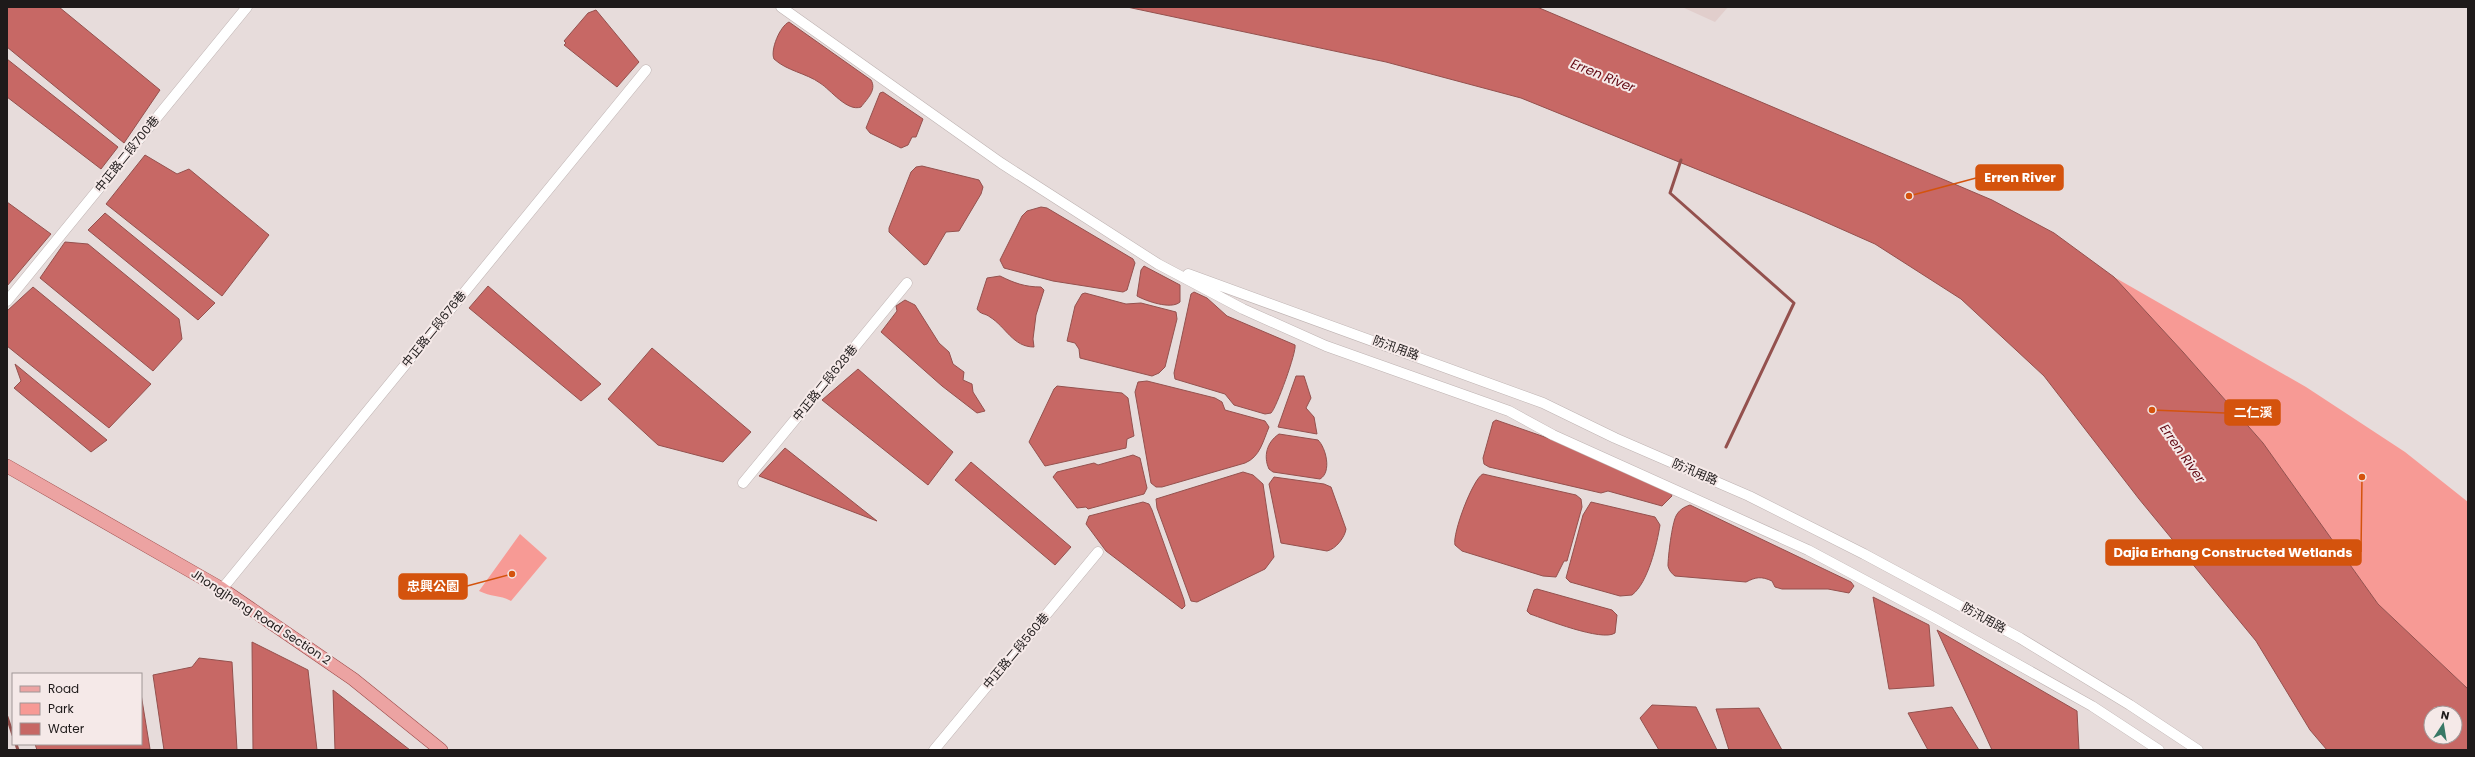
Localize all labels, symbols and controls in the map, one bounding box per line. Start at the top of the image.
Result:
water label: Erren River [1568,54,1639,97]
street label: 中正路二段700巷 [91,112,163,195]
callout: Erren River [1976,165,2063,190]
text: Erren River [1984,168,2056,187]
street label: 中正路二段676巷 [397,287,470,370]
street label: 防汛用路 [1371,331,1422,364]
street label: 中正路二段628巷 [788,341,861,425]
callout: 二仁溪 [2225,400,2280,425]
text: 二仁溪 [2233,403,2273,422]
water label: Erren River [2155,420,2211,487]
street label: 防汛用路 [1670,454,1721,489]
callout: Dajia Erhang Constructed Wetlands [2106,540,2361,565]
text: Dajia Erhang Constructed Wetlands [2113,543,2353,562]
street label: Jhongjheng Road Section 2 [188,565,335,668]
callout: 忠興公園 [399,574,467,599]
text: 忠興公園 [407,577,459,596]
street label: 防汛用路 [1959,598,2009,637]
street label: 中正路二段560巷 [979,609,1053,692]
legend [12,673,142,745]
text: Road [48,680,79,697]
text: Park [48,700,75,717]
north arrow [2423,705,2463,745]
text: N [2439,707,2451,724]
text: Water [48,720,85,737]

